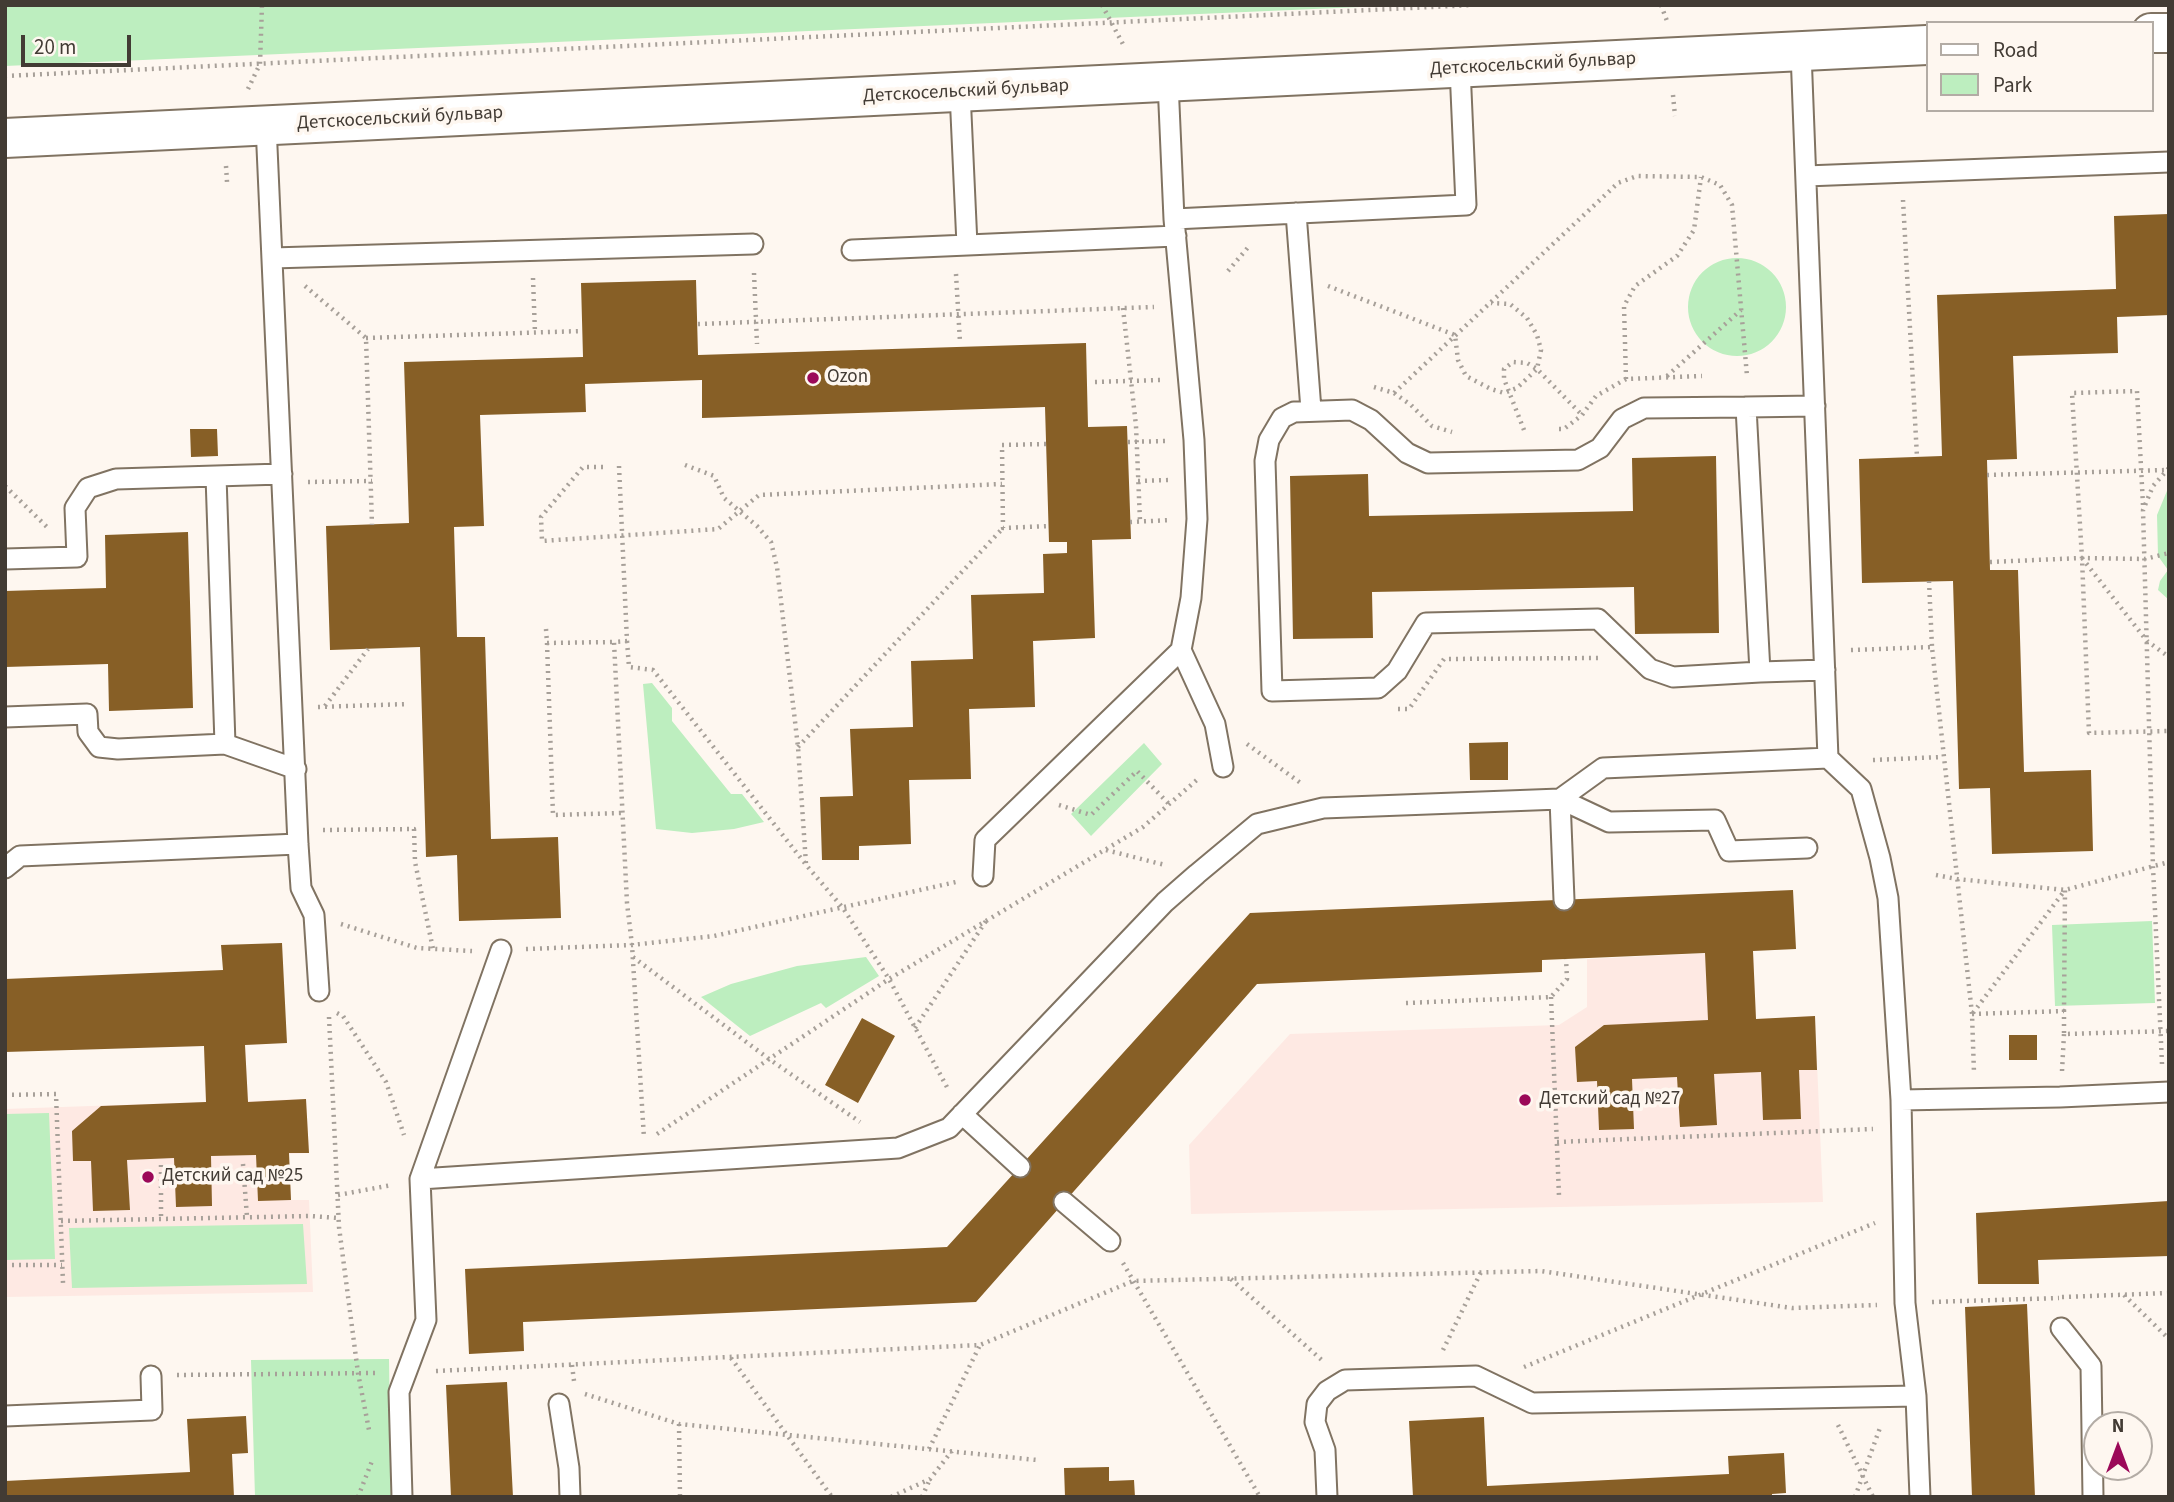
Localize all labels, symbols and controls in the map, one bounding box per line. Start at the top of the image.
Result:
scale bar [24,21,135,65]
legend [1926,21,2153,112]
text: 20 m [34,32,76,62]
text: Road [1993,35,2038,65]
street label: Детскосельский бульвар [1429,48,1637,82]
text: Park [1993,70,2032,100]
street label: Детскосельский бульвар [862,75,1070,109]
street label: Детскосельский бульвар [296,102,504,136]
place label: Ozon [827,367,868,389]
marker: Ozon [805,370,821,386]
place label: Детский сад №27 [1539,1089,1680,1111]
marker: Детский сад №27 [1517,1092,1533,1108]
place label: Детский сад №25 [162,1166,303,1188]
marker: Детский сад №25 [140,1169,156,1185]
north arrow [2083,1411,2153,1481]
text: N [2112,1413,2124,1440]

